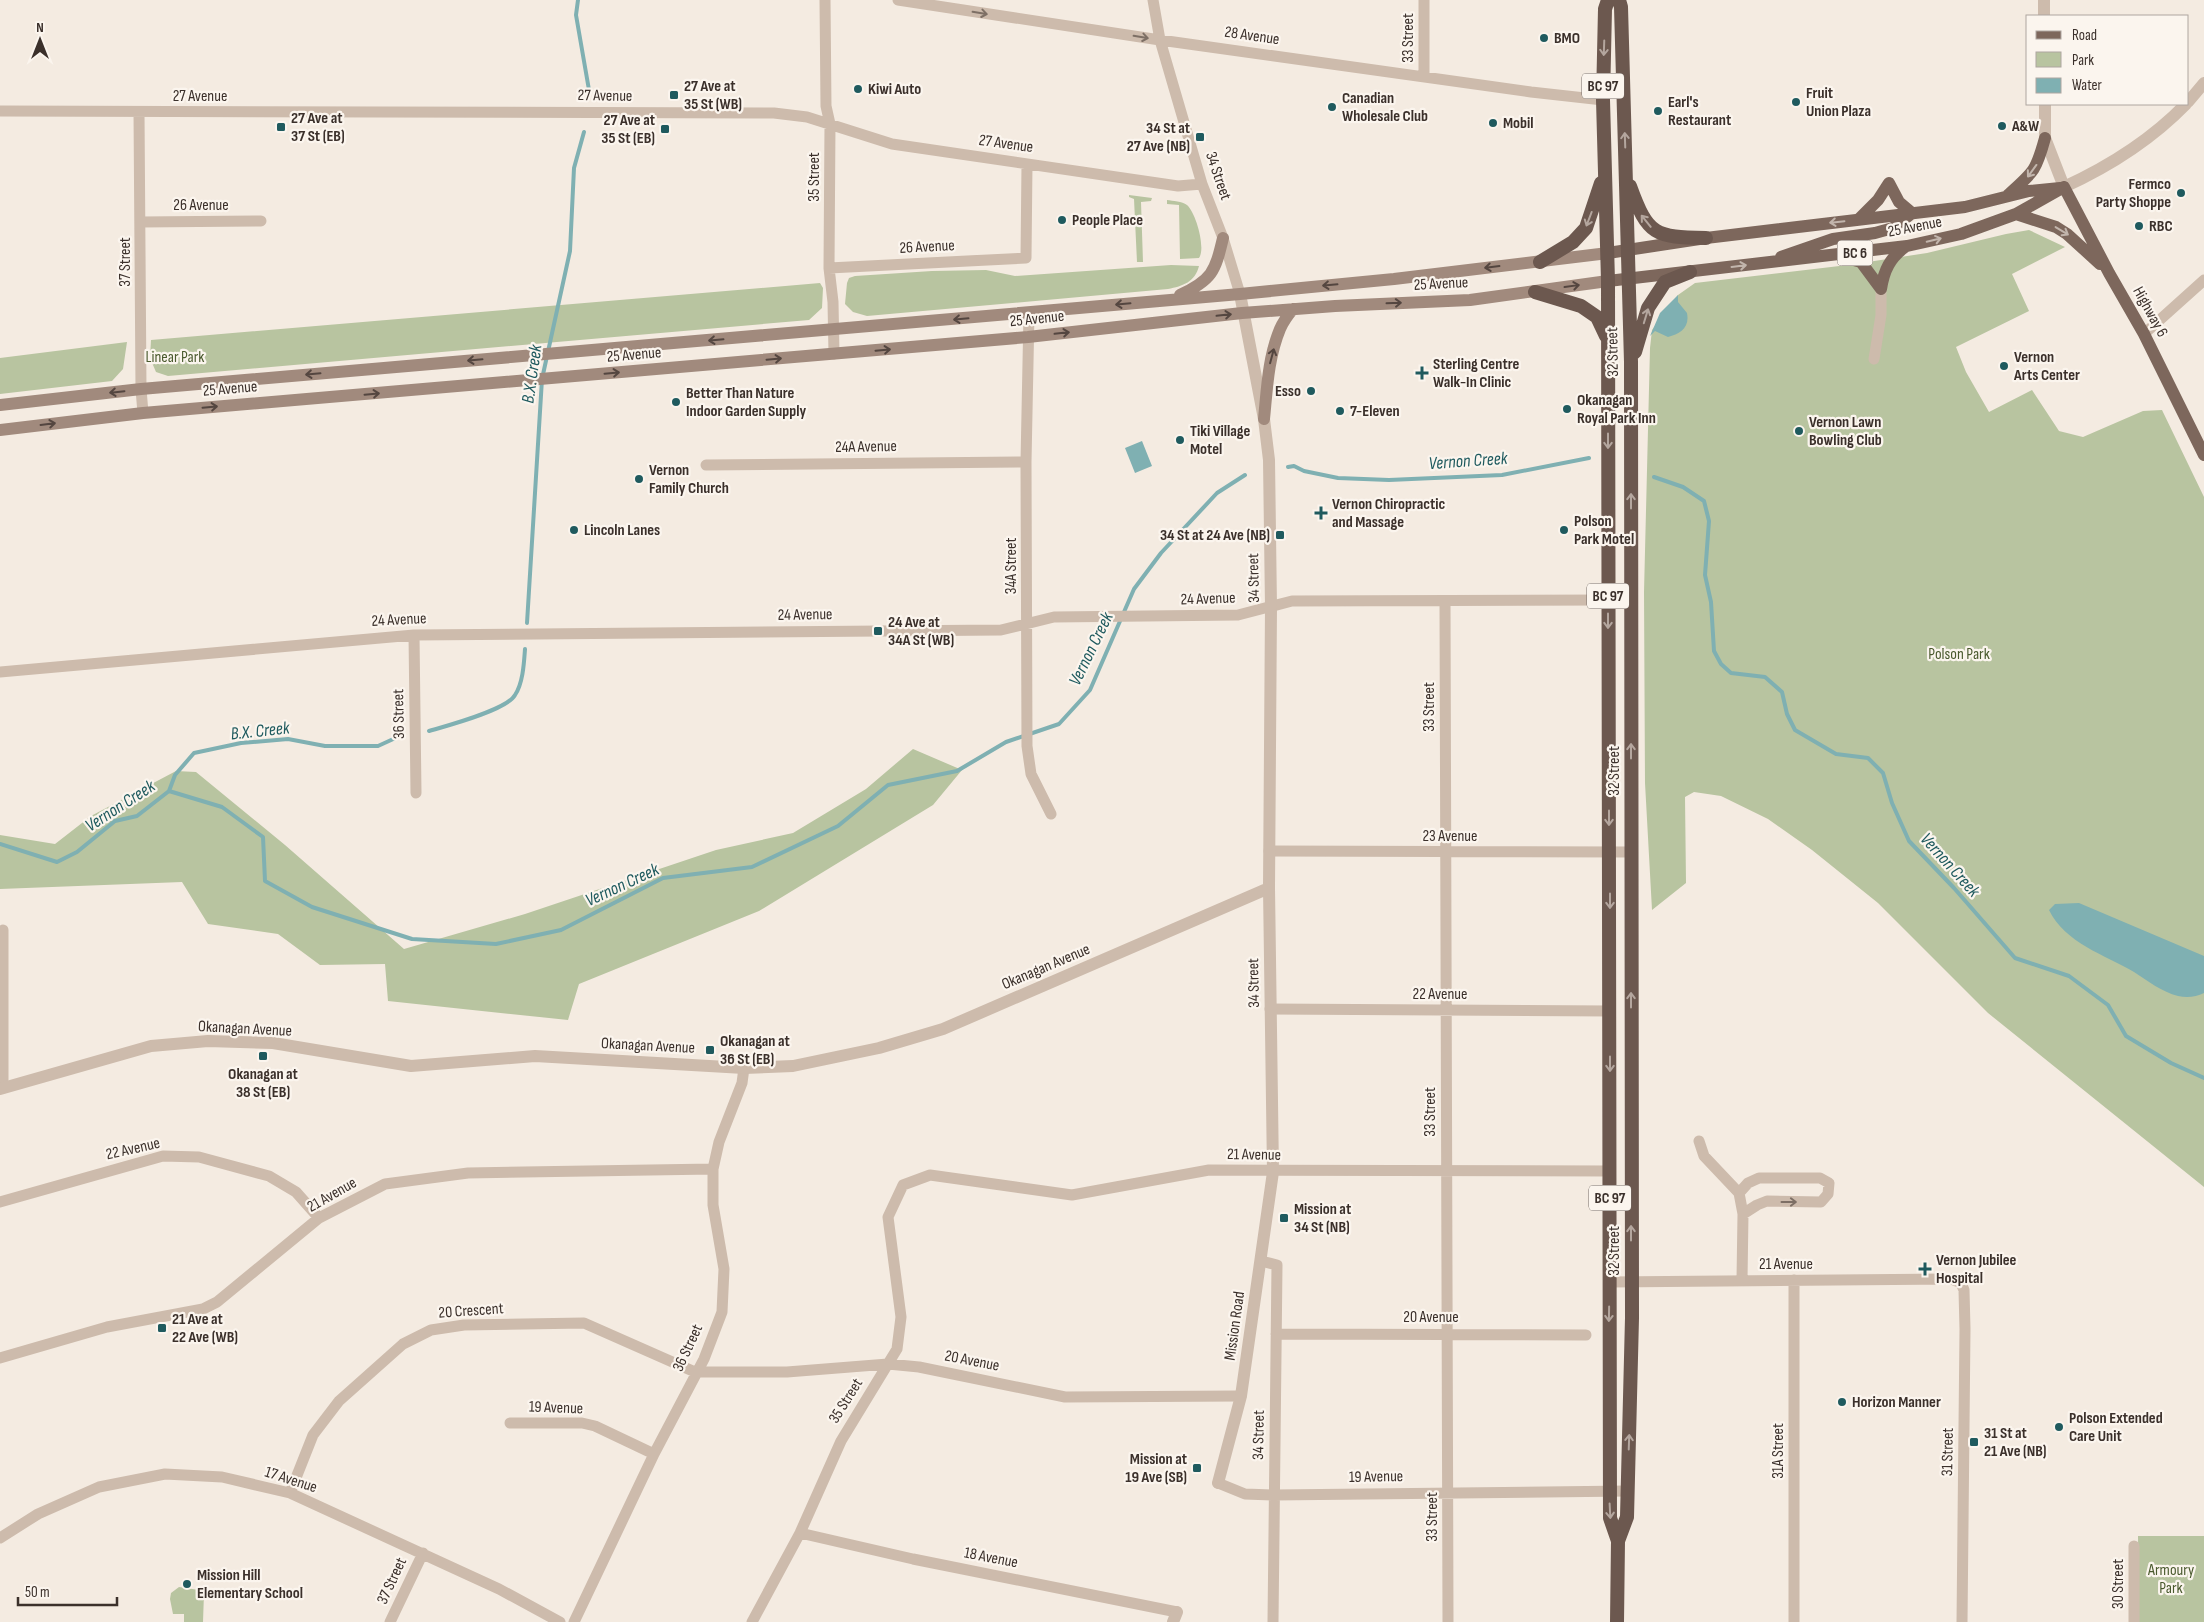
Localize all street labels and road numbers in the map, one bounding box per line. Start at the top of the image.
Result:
street label: 33 Street [1399,13,1418,63]
street label: 28 Avenue [1223,23,1281,49]
road number: BC 97 [1582,74,1624,98]
street label: 27 Avenue [577,86,633,106]
street label: 27 Avenue [173,87,227,106]
street label: 27 Avenue [978,131,1034,157]
street label: 34 Street [1201,149,1235,203]
street label: 35 Street [805,152,824,202]
street label: 26 Avenue [173,196,229,215]
street label: 25 Avenue [1886,212,1944,242]
street label: 26 Avenue [899,236,955,258]
street label: 37 Street [116,237,135,287]
road number: BC 6 [1838,240,1872,266]
street label: 25 Avenue [1413,273,1469,295]
street label: Highway 6 [2128,283,2172,341]
street label: 25 Avenue [1009,307,1065,331]
street label: 32 Street [1603,327,1623,377]
street label: 25 Avenue [606,343,662,367]
street label: 25 Avenue [202,377,258,401]
street label: 24A Avenue [835,437,897,457]
street label: 34A Street [1002,538,1021,594]
street label: 34 Street [1244,553,1264,603]
road number: BC 97 [1587,584,1629,608]
street label: 24 Avenue [1180,589,1236,609]
street label: 24 Avenue [777,605,833,625]
street label: 24 Avenue [371,609,427,631]
street label: 33 Street [1420,682,1439,732]
street label: 36 Street [389,689,409,739]
street label: 32 Street [1605,746,1624,796]
street label: 23 Avenue [1423,827,1478,846]
street label: Okanagan Avenue [999,940,1093,994]
street label: 34 Street [1244,958,1264,1008]
street label: 22 Avenue [1413,985,1467,1004]
street label: Okanagan Avenue [198,1017,292,1041]
street label: Okanagan Avenue [601,1034,695,1058]
street label: 33 Street [1421,1087,1440,1137]
street label: 22 Avenue [104,1134,162,1164]
street label: 21 Avenue [1227,1145,1281,1165]
street label: 21 Avenue [304,1173,360,1217]
road number: BC 97 [1589,1186,1631,1210]
street label: 32 Street [1605,1226,1624,1276]
street label: 21 Avenue [1759,1255,1813,1274]
street label: Mission Road [1221,1290,1249,1362]
street label: 20 Crescent [438,1299,504,1323]
street label: 20 Avenue [1403,1308,1459,1327]
street label: 36 Street [669,1321,707,1375]
street label: 20 Avenue [943,1346,1001,1376]
street label: 35 Street [825,1375,867,1427]
street label: 19 Avenue [529,1398,583,1418]
street label: 34 Street [1249,1410,1269,1460]
street label: 31A Street [1769,1423,1788,1479]
street label: 31 Street [1938,1427,1958,1476]
street label: 17 Avenue [263,1463,319,1497]
street label: 19 Avenue [1349,1467,1403,1487]
street label: 33 Street [1423,1492,1442,1542]
street label: 18 Avenue [963,1543,1019,1573]
street label: 37 Street [373,1554,411,1607]
street label: 30 Street [2109,1559,2128,1609]

